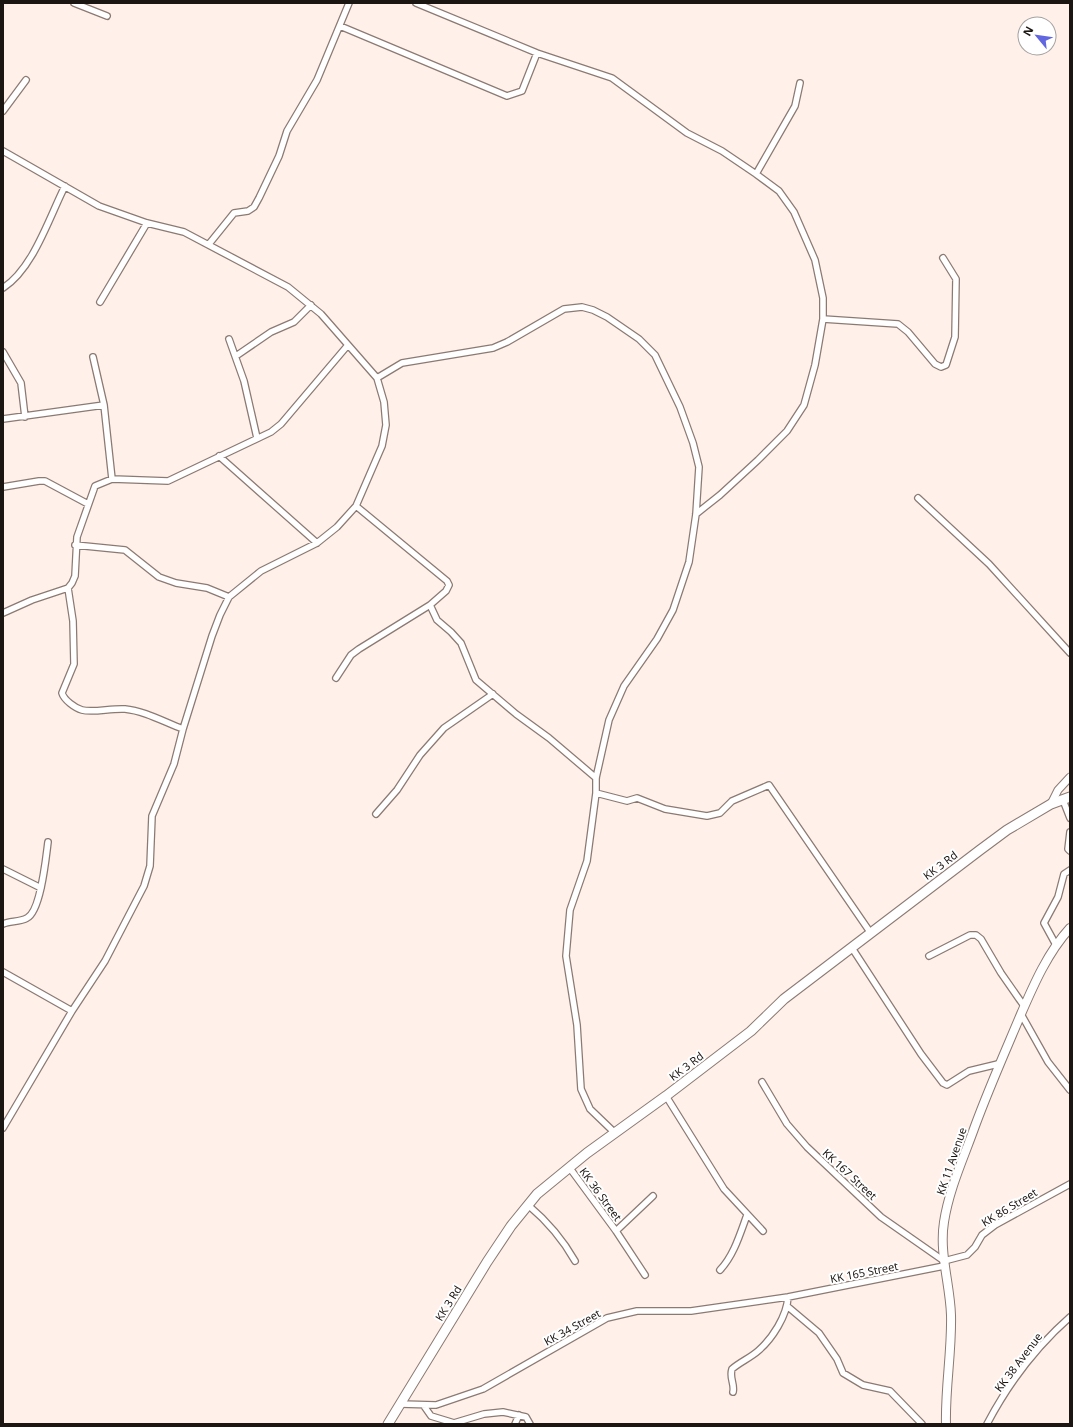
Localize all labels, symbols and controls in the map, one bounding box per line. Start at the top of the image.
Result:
north arrow [1017,16,1057,56]
text: N [1019,23,1037,38]
street label: KK 3 Rd [920,847,960,883]
street label: KK 3 Rd [666,1048,706,1084]
street label: KK 11 Avenue [932,1125,970,1197]
street label: KK 167 Street [820,1145,880,1203]
street label: KK 36 Street [577,1164,625,1224]
street label: KK 86 Street [978,1184,1040,1230]
street label: KK 165 Street [829,1258,899,1286]
street label: KK 3 Rd [431,1282,465,1324]
street label: KK 34 Street [541,1305,603,1349]
street label: KK 38 Avenue [991,1329,1045,1395]

